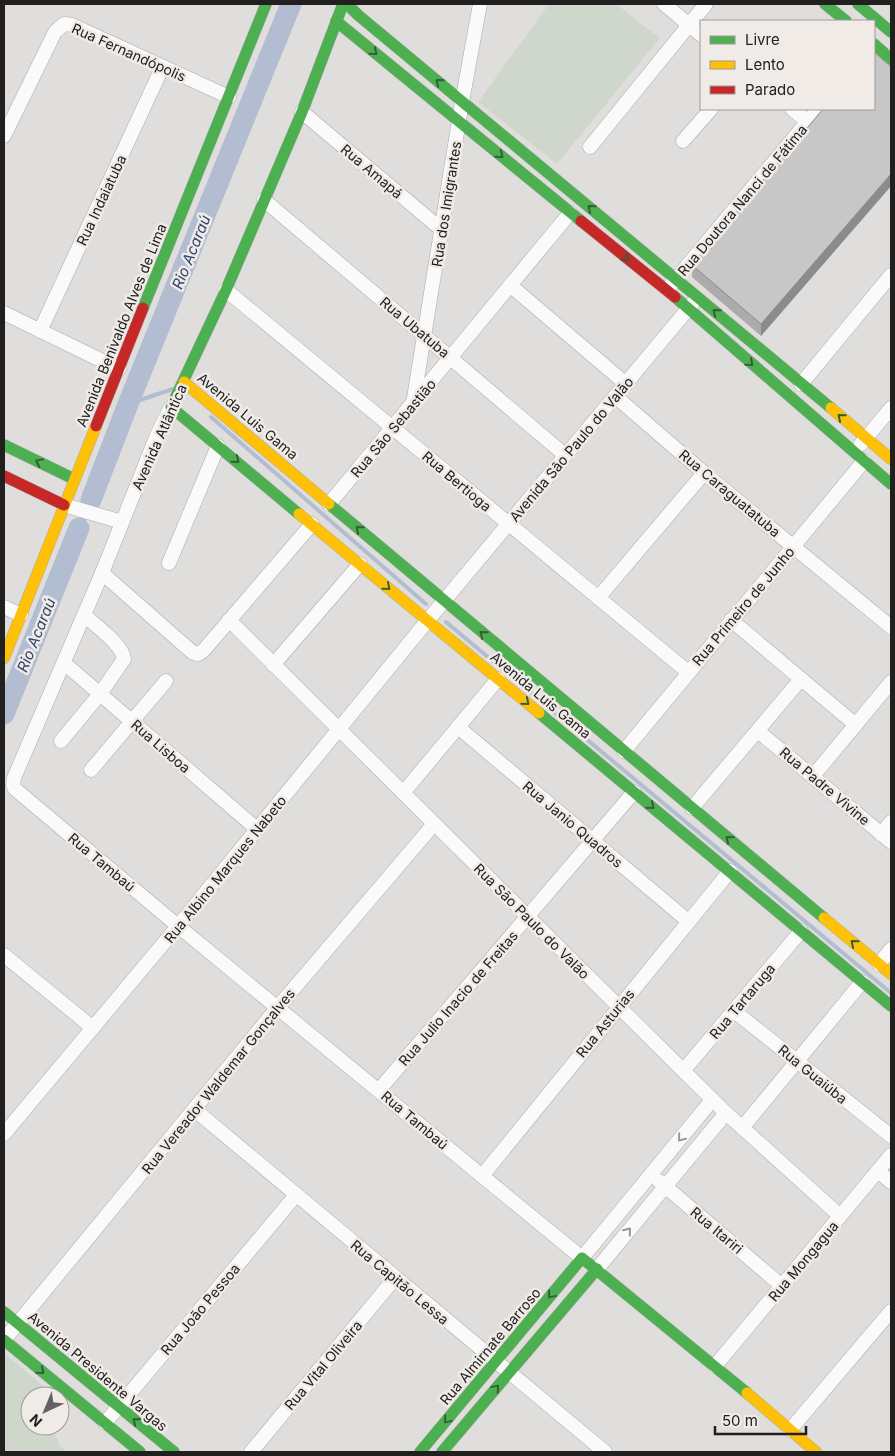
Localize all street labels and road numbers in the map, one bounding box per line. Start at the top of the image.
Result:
street label: Rua Fernandópolis [69,19,189,85]
street label: Rua Doutora Nanci de Fátima [674,121,810,279]
street label: Rua Amapá [338,140,406,202]
street label: Rua dos Imigrantes [428,140,464,268]
street label: Rua Indaiatuba [73,152,129,248]
street label: Avenida Benivaldo Alves de Lima [72,221,170,429]
street label: Rua Ubatuba [377,293,453,361]
street label: Avenida Luis Gama [194,369,302,463]
street label: Avenida São Paulo do Valão [505,373,637,525]
street label: Rua São Sebastião [347,375,439,481]
street label: Avenida Atlântica [128,381,190,493]
street label: Rua Caraguatatuba [676,446,784,540]
street label: Rua Bertioga [419,447,495,515]
street label: Rua Primeiro de Junho [688,543,798,669]
street label: Avenida Luis Gama [487,648,595,742]
street label: Rua Lisboa [128,716,194,776]
street label: Rua Padre Vivine [777,743,873,829]
street label: Rua Janio Quadros [520,777,626,871]
street label: Rua Albino Marques Nabeto [160,792,290,946]
street label: Rua Tambaú [65,829,139,895]
street label: Rua São Paulo do Valão [471,860,593,982]
street label: Rua Julio Inacio de Freitas [395,927,521,1069]
street label: Rua Tartaruga [706,960,778,1042]
street label: Rua Vereador Waldemar Gonçalves [138,985,298,1177]
street label: Rua Asturias [572,985,638,1061]
street label: Rua Guaiúba [775,1041,851,1107]
street label: Rua Tambaú [378,1087,452,1153]
street label: Rua Itariri [687,1203,747,1257]
street label: Rua Mongagua [764,1217,842,1305]
street label: Rua Capitão Lessa [348,1236,452,1328]
street label: Rua João Pessoa [157,1260,243,1358]
street label: Rua Almirnate Barroso [436,1284,544,1408]
street label: Avenida Presidente Vargas [25,1308,171,1434]
street label: Rua Vital Oliveira [281,1317,365,1413]

